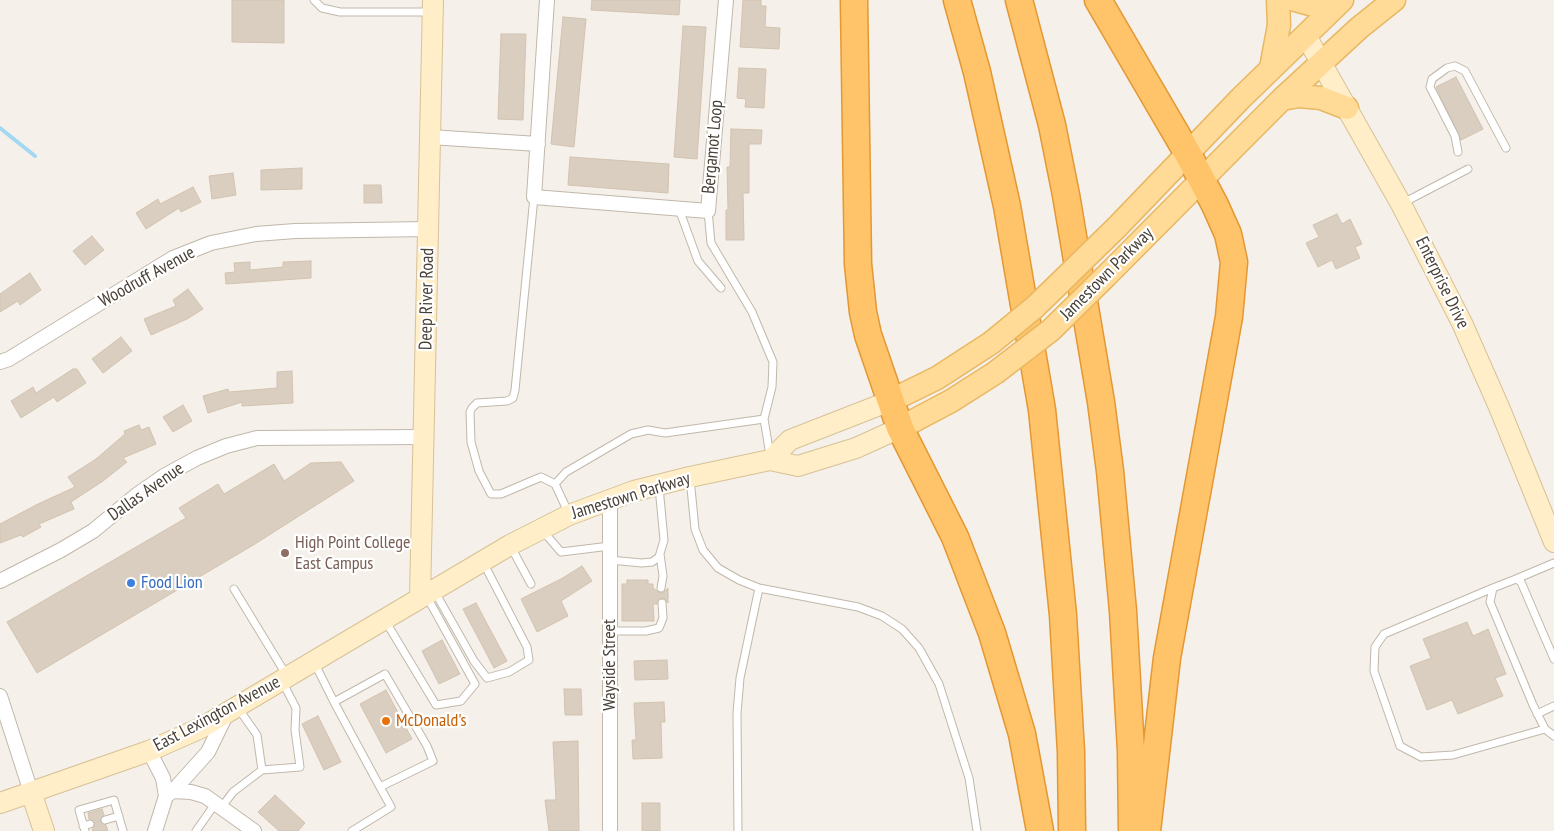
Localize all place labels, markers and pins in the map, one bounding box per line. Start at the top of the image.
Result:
place label: High Point College East Campus [295,532,410,574]
marker: High Point College East Campus [279,547,291,559]
place label: Food Lion [141,572,203,594]
marker: Food Lion [125,577,137,589]
place label: McDonald's [396,710,467,732]
marker: McDonald's [380,715,392,727]

